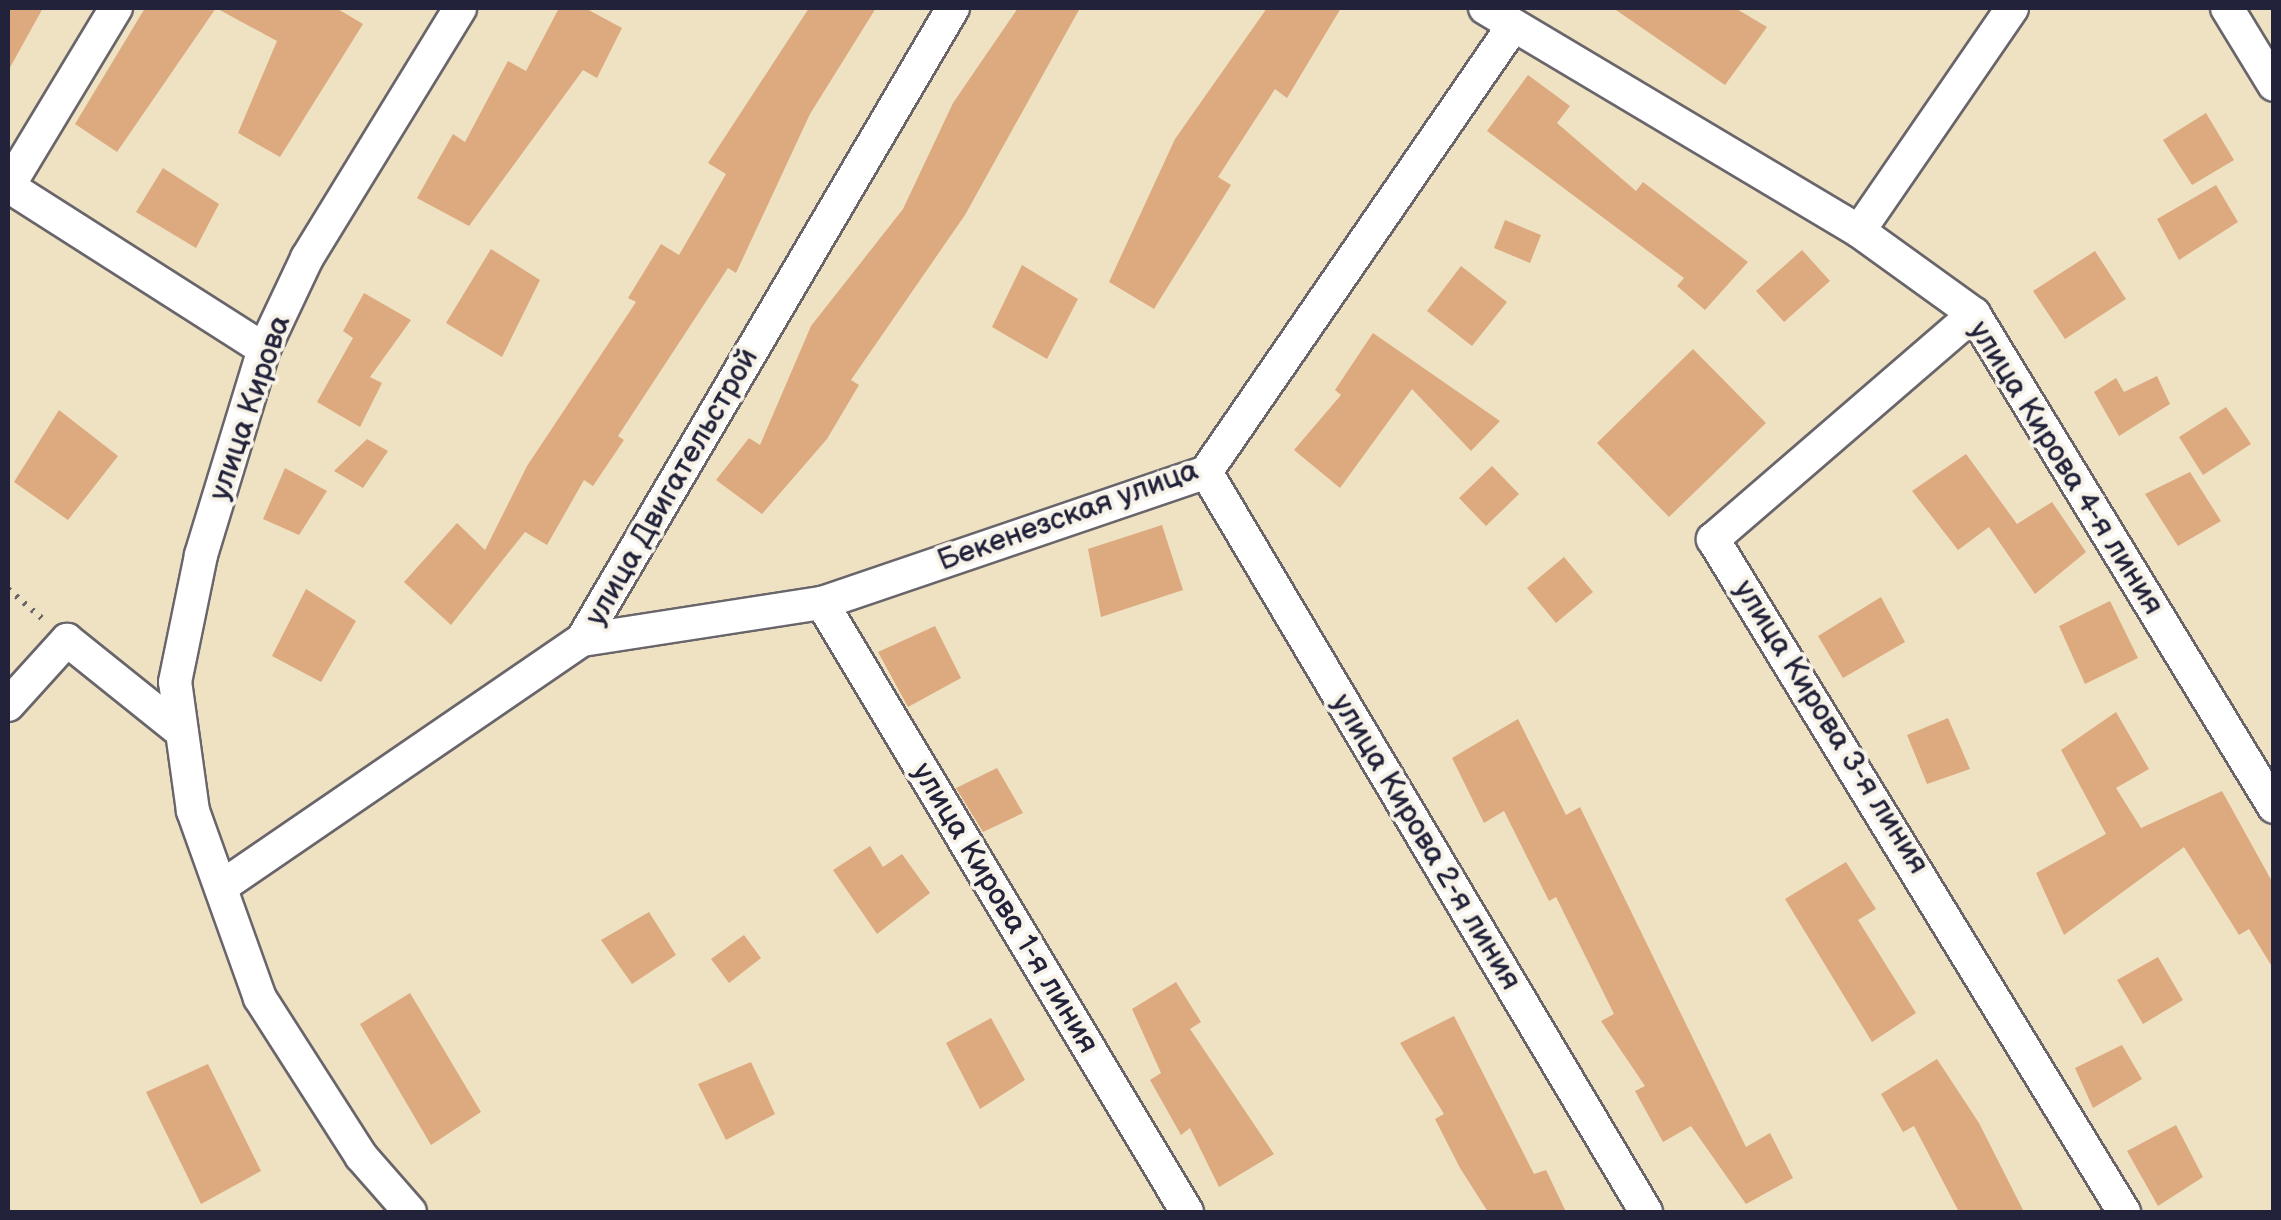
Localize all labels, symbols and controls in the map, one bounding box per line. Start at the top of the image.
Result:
street label: улица Кирова [202,311,298,505]
street label: улица Кирова 4-я линия [1961,315,2171,621]
street label: улица Двигательстрой [578,342,766,632]
street label: Бекенезская улица [933,452,1203,580]
street label: улица Кирова 3-я линия [1726,573,1936,881]
street label: улица Кирова 2-я линия [1323,687,1529,997]
street label: улица Кирова 1-я линия [904,756,1106,1060]

